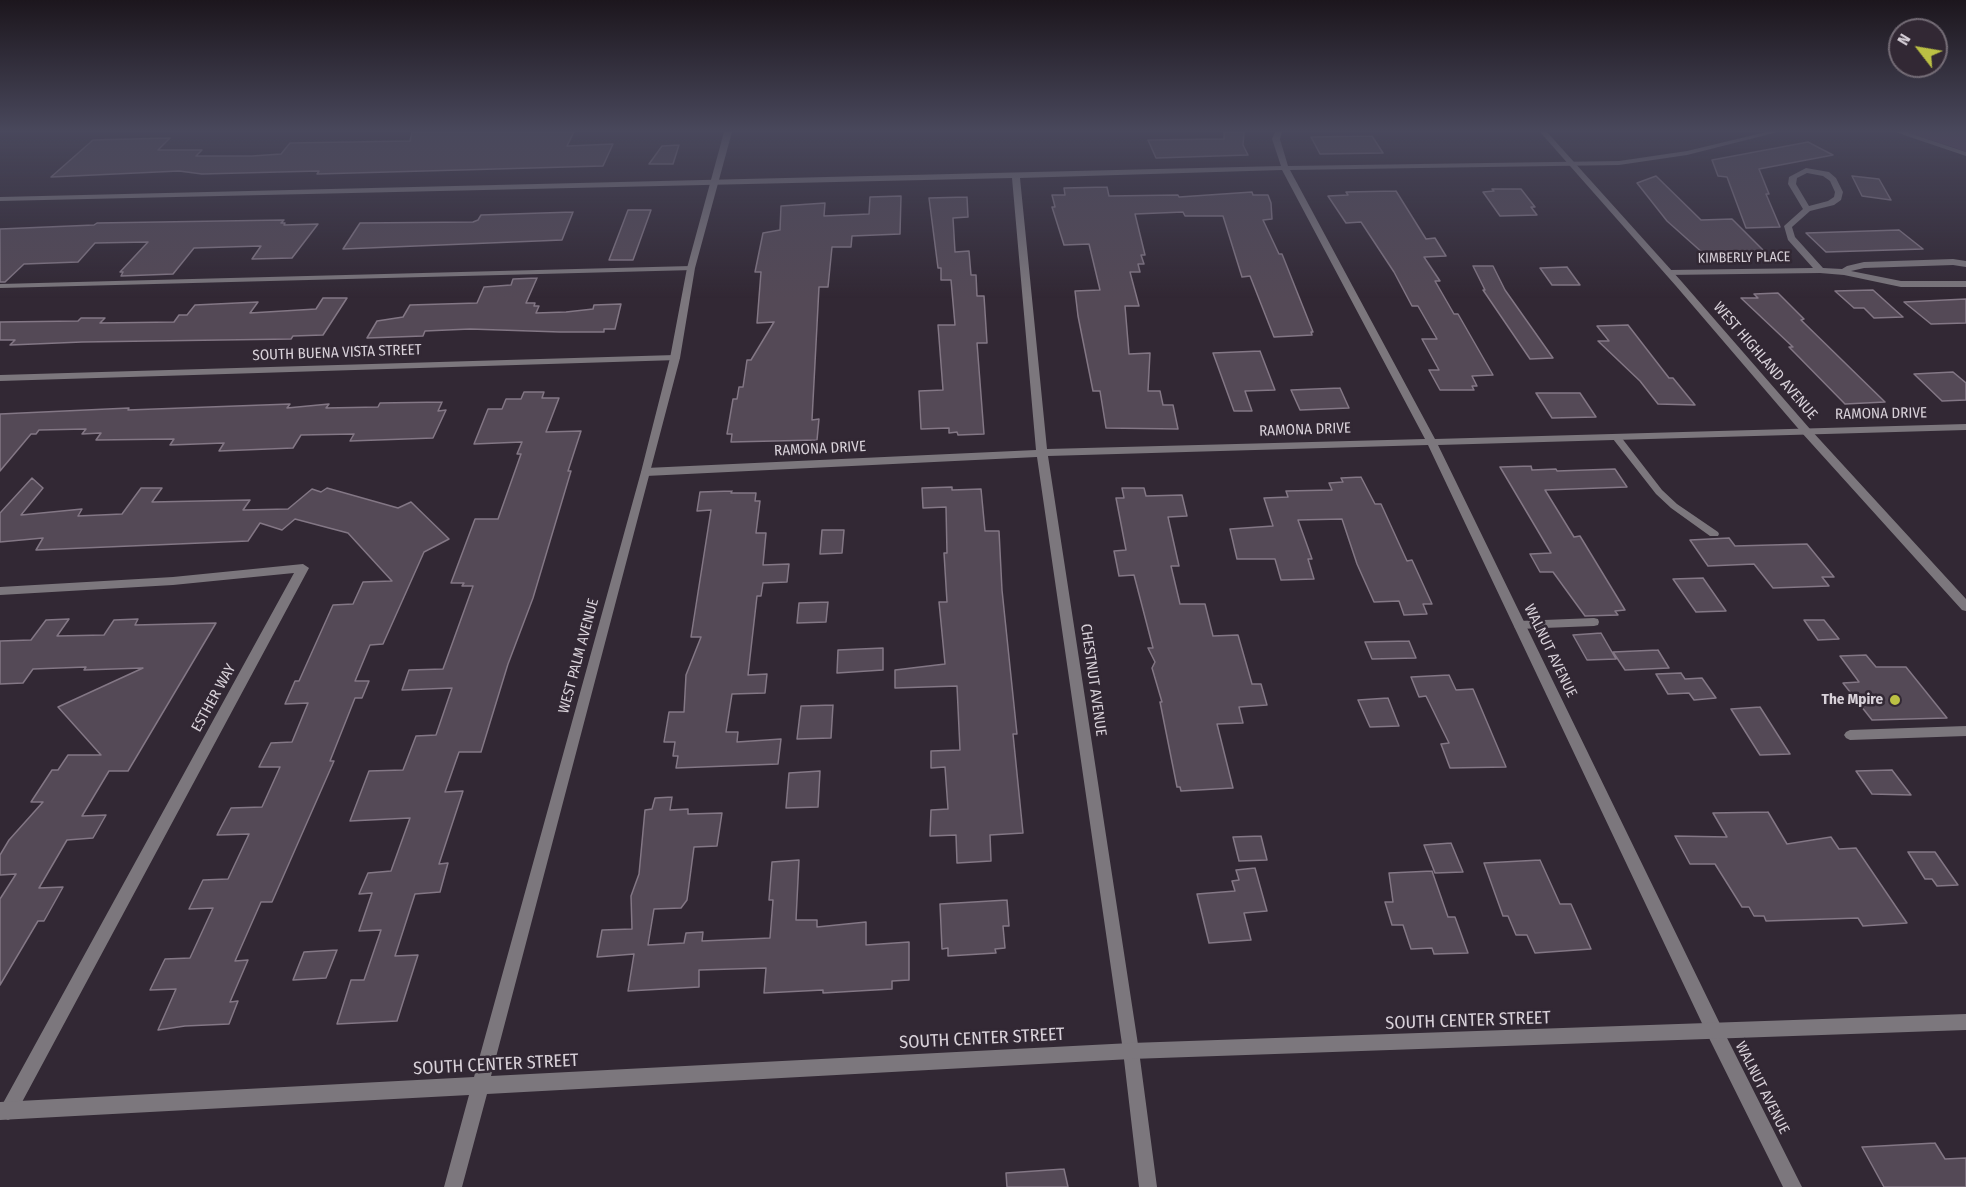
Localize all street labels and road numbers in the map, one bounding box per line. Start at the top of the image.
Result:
street label: KIMBERLY PLACE [1698,249,1790,267]
street label: WEST HIGHLAND AVENUE [1709,299,1821,423]
street label: SOUTH BUENA VISTA STREET [252,341,422,365]
street label: RAMONA DRIVE [1835,404,1927,424]
street label: RAMONA DRIVE [1259,419,1351,441]
street label: RAMONA DRIVE [774,438,866,460]
street label: WEST PALM AVENUE [555,596,603,716]
street label: WALNUT AVENUE [1520,601,1580,701]
street label: CHESTNUT AVENUE [1076,623,1110,737]
street label: ESTHER WAY [188,661,240,735]
street label: SOUTH CENTER STREET [1385,1007,1551,1035]
street label: SOUTH CENTER STREET [899,1024,1065,1054]
street label: WALNUT AVENUE [1731,1039,1793,1137]
street label: SOUTH CENTER STREET [413,1050,579,1080]

